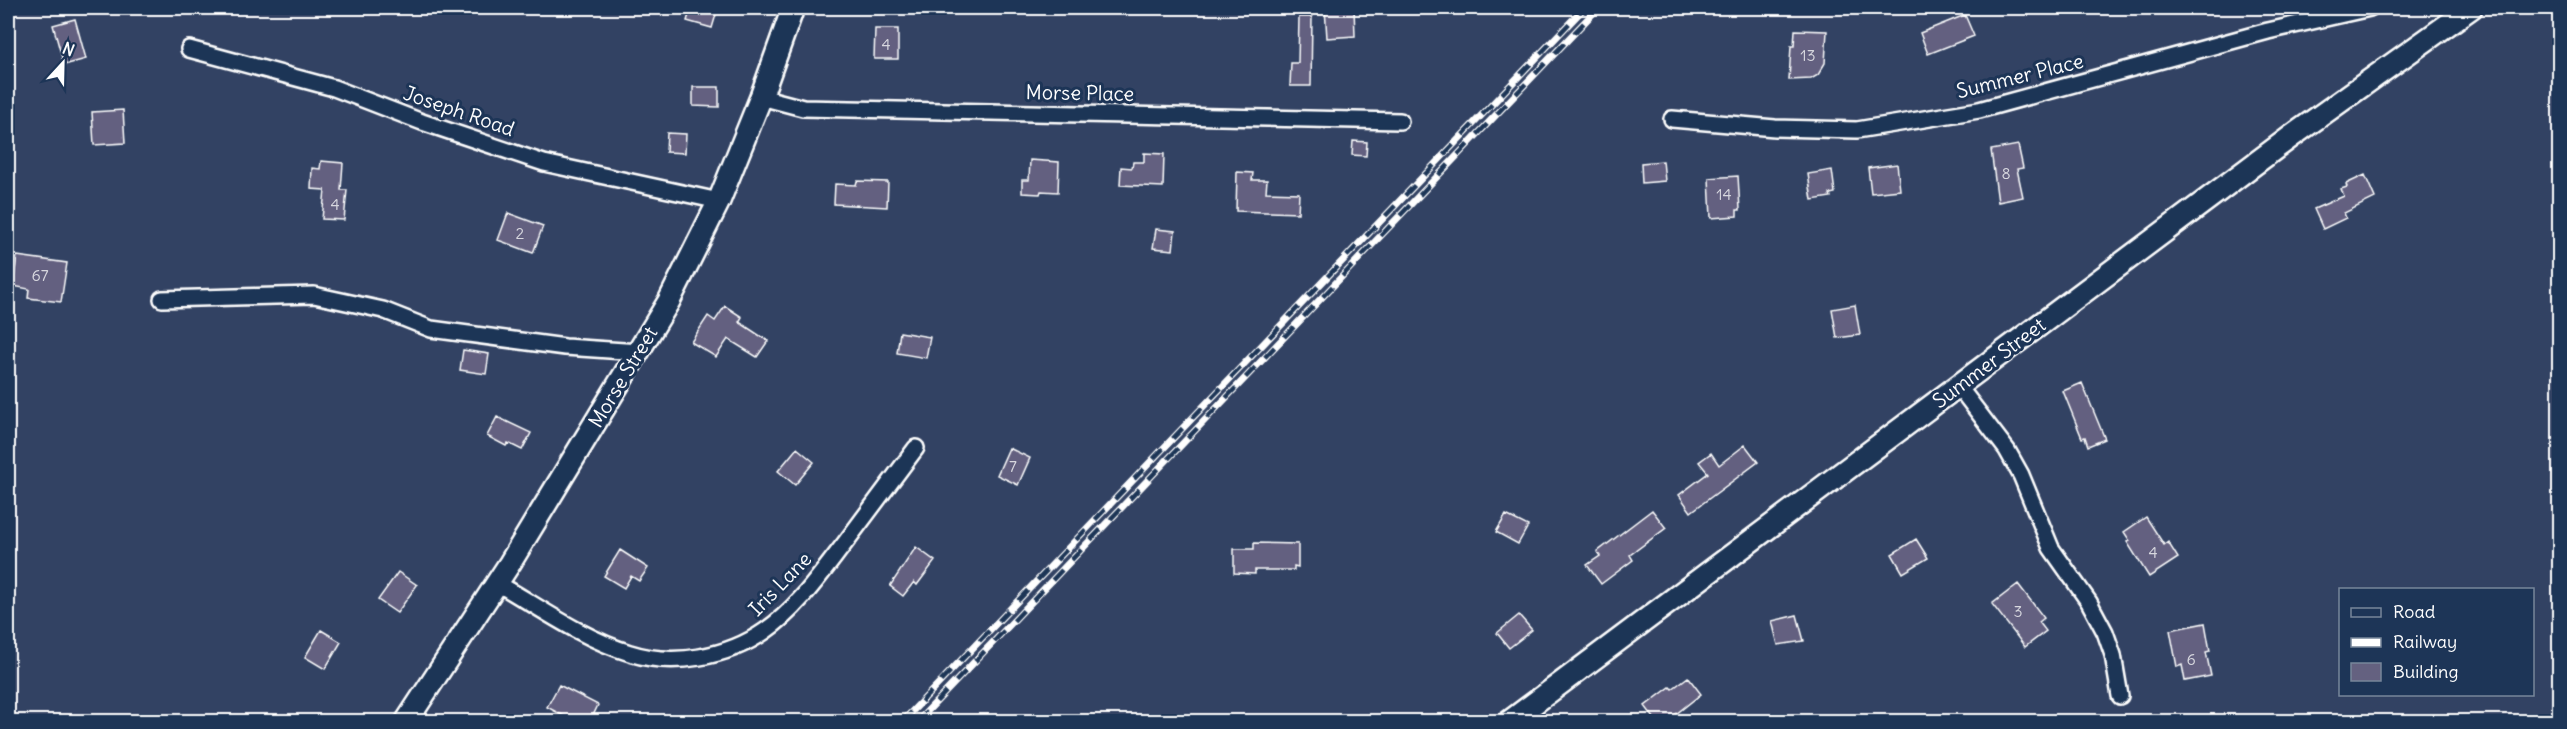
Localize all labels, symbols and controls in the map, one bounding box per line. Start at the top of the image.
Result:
north arrow [33,33,93,93]
house number: 4 [881,34,891,54]
text: N [60,38,77,60]
house number: 13 [1800,45,1816,65]
street label: Summer Place [1954,48,2086,103]
street label: Morse Place [1026,79,1134,106]
street label: Joseph Road [400,80,518,141]
house number: 8 [2001,163,2011,183]
house number: 14 [1716,184,1732,204]
house number: 4 [330,194,340,214]
house number: 2 [516,223,525,243]
house number: 67 [31,265,49,285]
street label: Summer Street [1927,312,2050,413]
street label: Morse Street [583,321,663,432]
house number: 7 [1009,456,1017,476]
house number: 4 [2148,542,2158,562]
street label: Iris Lane [743,546,816,621]
legend [2339,588,2534,696]
text: Road [2393,600,2436,623]
house number: 3 [2013,601,2023,621]
text: Railway [2393,630,2457,653]
house number: 6 [2186,649,2196,669]
text: Building [2393,660,2458,683]

